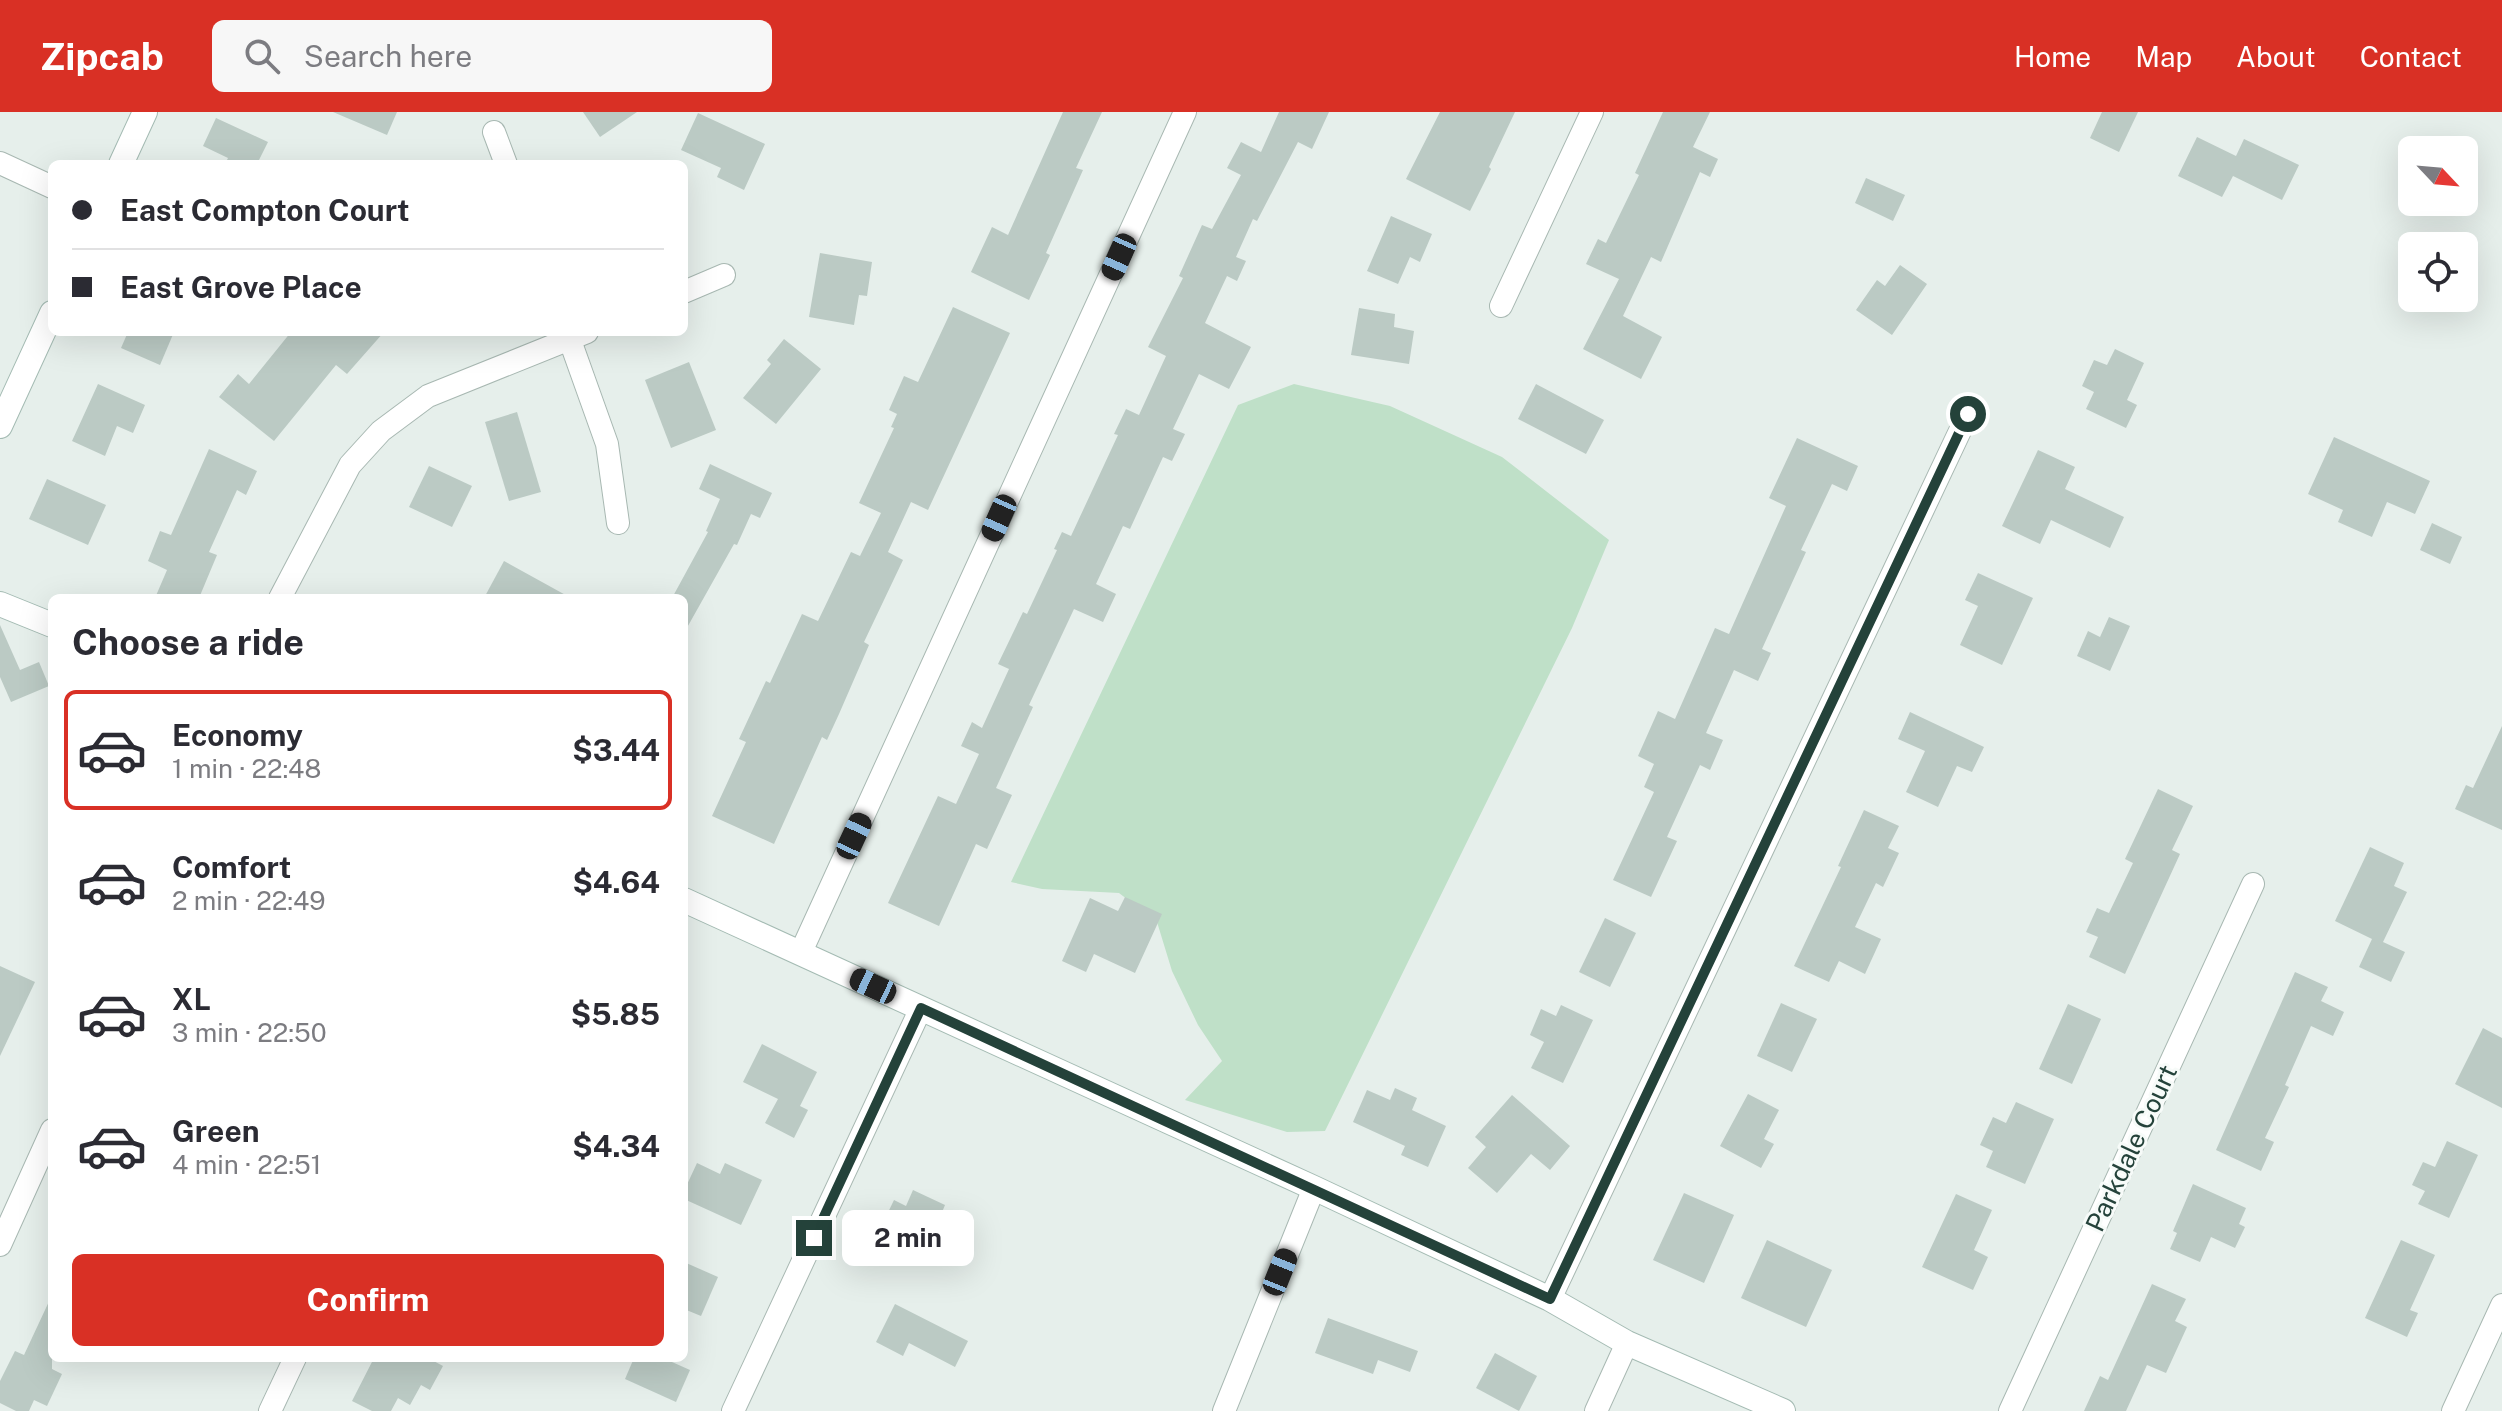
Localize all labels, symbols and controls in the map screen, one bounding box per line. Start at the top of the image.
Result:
search box [212,20,772,92]
text: Zipcab [40,34,164,79]
icon: search [240,34,284,78]
text: Search here [304,38,472,74]
text: Home [2014,40,2091,73]
text: Map [2135,40,2192,73]
text: About [2236,40,2316,73]
text: Contact [2360,40,2462,73]
north arrow [2398,136,2478,216]
map controls [2398,136,2478,312]
text: East Compton Court [120,192,409,228]
car [1098,230,1140,284]
button: locate [2398,232,2478,312]
text: East Grove Place [120,269,362,305]
route start [1950,396,1986,432]
car [978,491,1020,545]
text: Choose a ride [72,621,304,663]
icon: car [76,714,148,786]
text: Economy [172,717,303,753]
text: $3.44 [572,732,660,768]
text: 1 min · 22:48 [172,753,321,784]
car [833,809,875,863]
icon: car [76,846,148,918]
text: Comfort [172,849,291,885]
text: $4.64 [572,864,660,900]
text: 2 min · 22:49 [172,885,326,916]
car [846,965,900,1007]
icon: car [76,978,148,1050]
text: XL [172,981,211,1017]
text: $5.85 [571,996,660,1032]
text: 3 min · 22:50 [172,1017,327,1048]
street label: Parkdale Court [2079,1060,2183,1236]
icon: car [76,1110,148,1182]
text: Green [172,1113,259,1149]
text: $4.34 [572,1128,660,1164]
text: 4 min · 22:51 [172,1149,321,1180]
callout: 2 min [842,1210,974,1266]
route end [796,1220,832,1256]
text: 2 min [874,1222,942,1253]
car [1260,1245,1300,1299]
button: Confirm [72,1254,664,1346]

